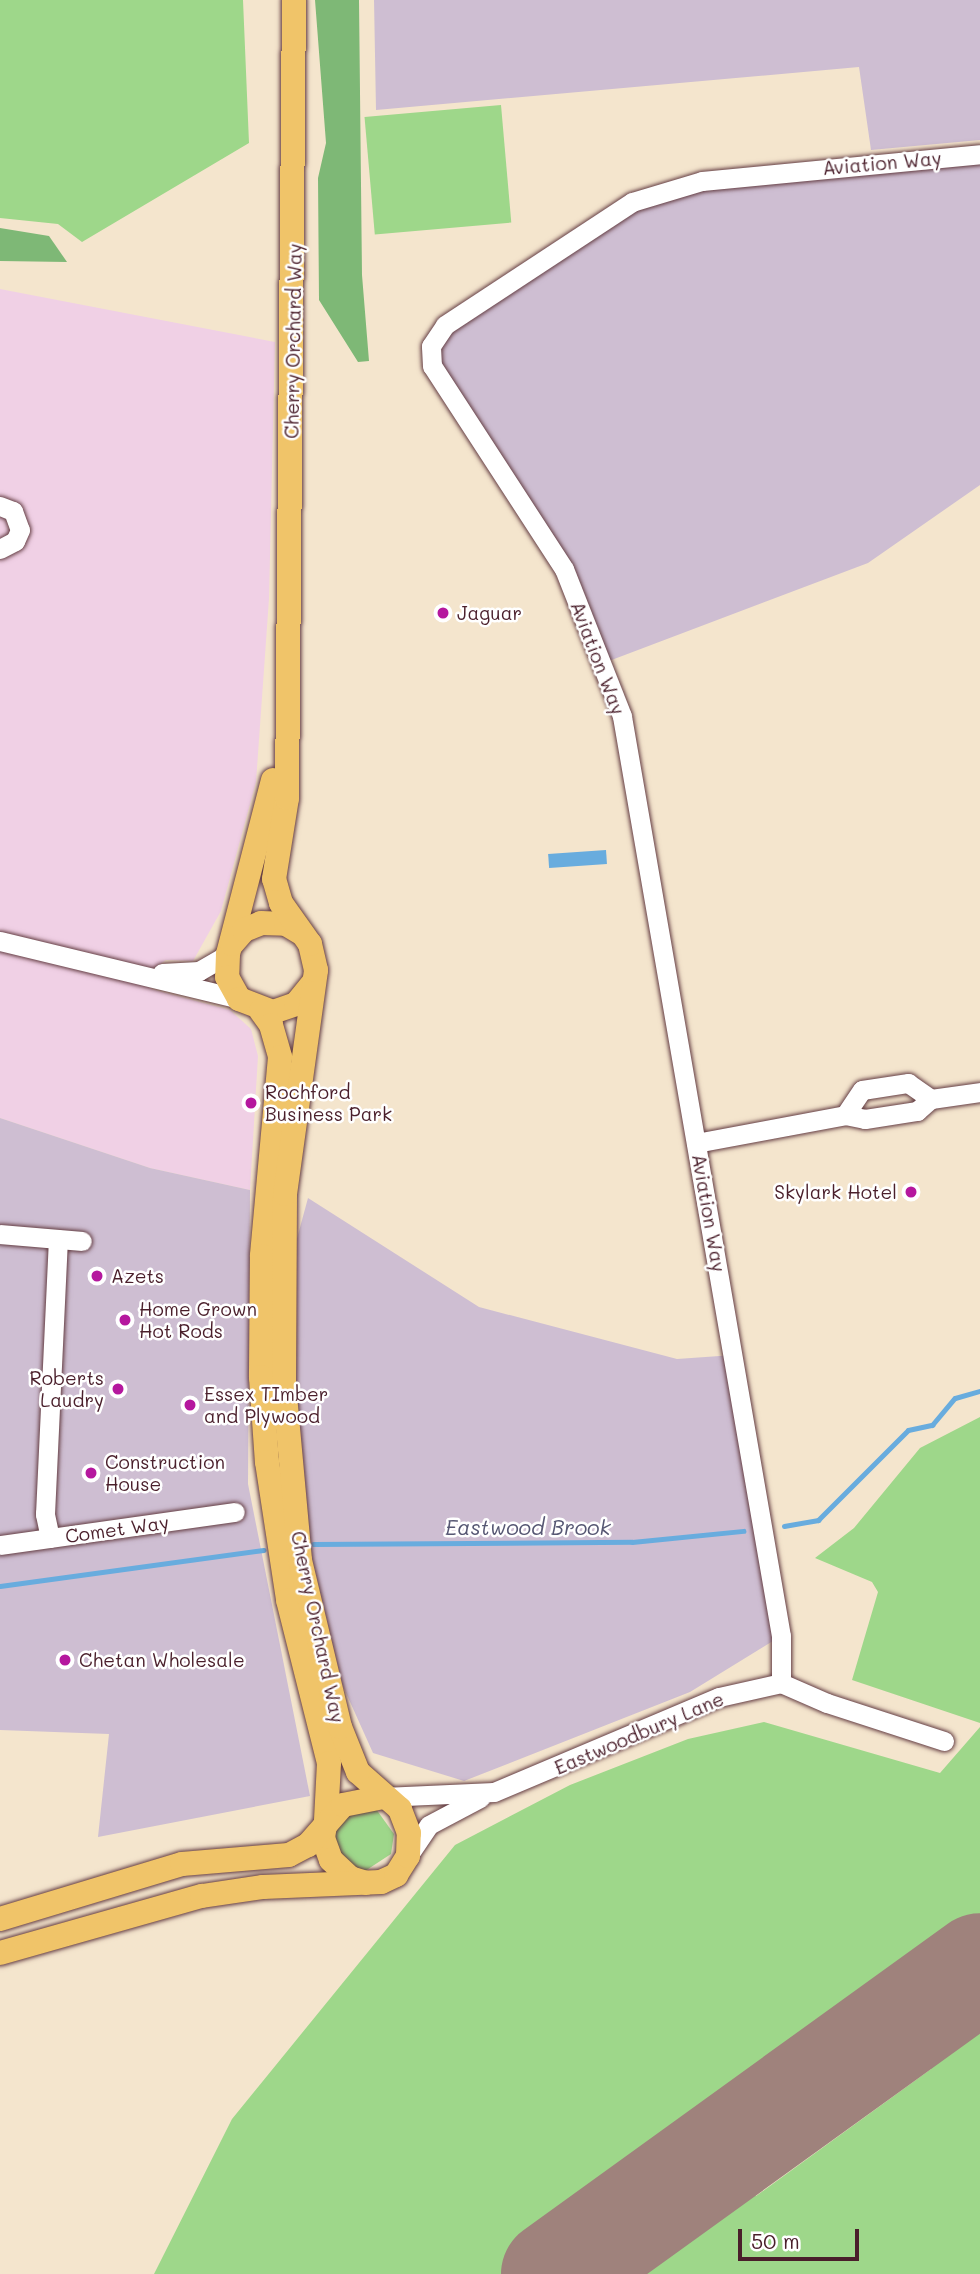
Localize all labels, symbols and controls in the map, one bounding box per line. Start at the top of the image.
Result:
street label: Aviation Way [822,146,942,180]
street label: Cherry Orchard Way [280,243,306,439]
street label: Aviation Way [566,598,630,718]
place label: Jaguar [457,602,522,624]
marker: Jaguar [435,605,451,621]
place label: Rochford Business Park [265,1081,392,1125]
marker: Rochford Business Park [243,1095,259,1111]
street label: Aviation Way [687,1152,731,1274]
place label: Skylark Hotel [774,1181,897,1203]
marker: Skylark Hotel [903,1184,919,1200]
place label: Azets [111,1265,164,1287]
marker: Azets [89,1268,105,1284]
place label: Home Grown Hot Rods [139,1298,257,1342]
marker: Home Grown Hot Rods [117,1312,133,1328]
place label: Roberts Laudry [30,1367,104,1411]
marker: Roberts Laudry [110,1381,126,1397]
place label: Essex TImber and Plywood [204,1383,328,1427]
marker: Essex TImber and Plywood [182,1397,198,1413]
place label: Construction House [105,1451,225,1495]
marker: Construction House [83,1465,99,1481]
street label: Comet Way [64,1510,170,1548]
water label: Eastwood Brook [445,1514,611,1540]
street label: Cherry Orchard Way [287,1529,349,1725]
place label: Chetan Wholesale [79,1649,245,1671]
marker: Chetan Wholesale [57,1652,73,1668]
street label: Eastwoodbury Lane [551,1687,727,1779]
scale bar [742,2214,863,2258]
text: 50 m [751,2227,800,2254]

